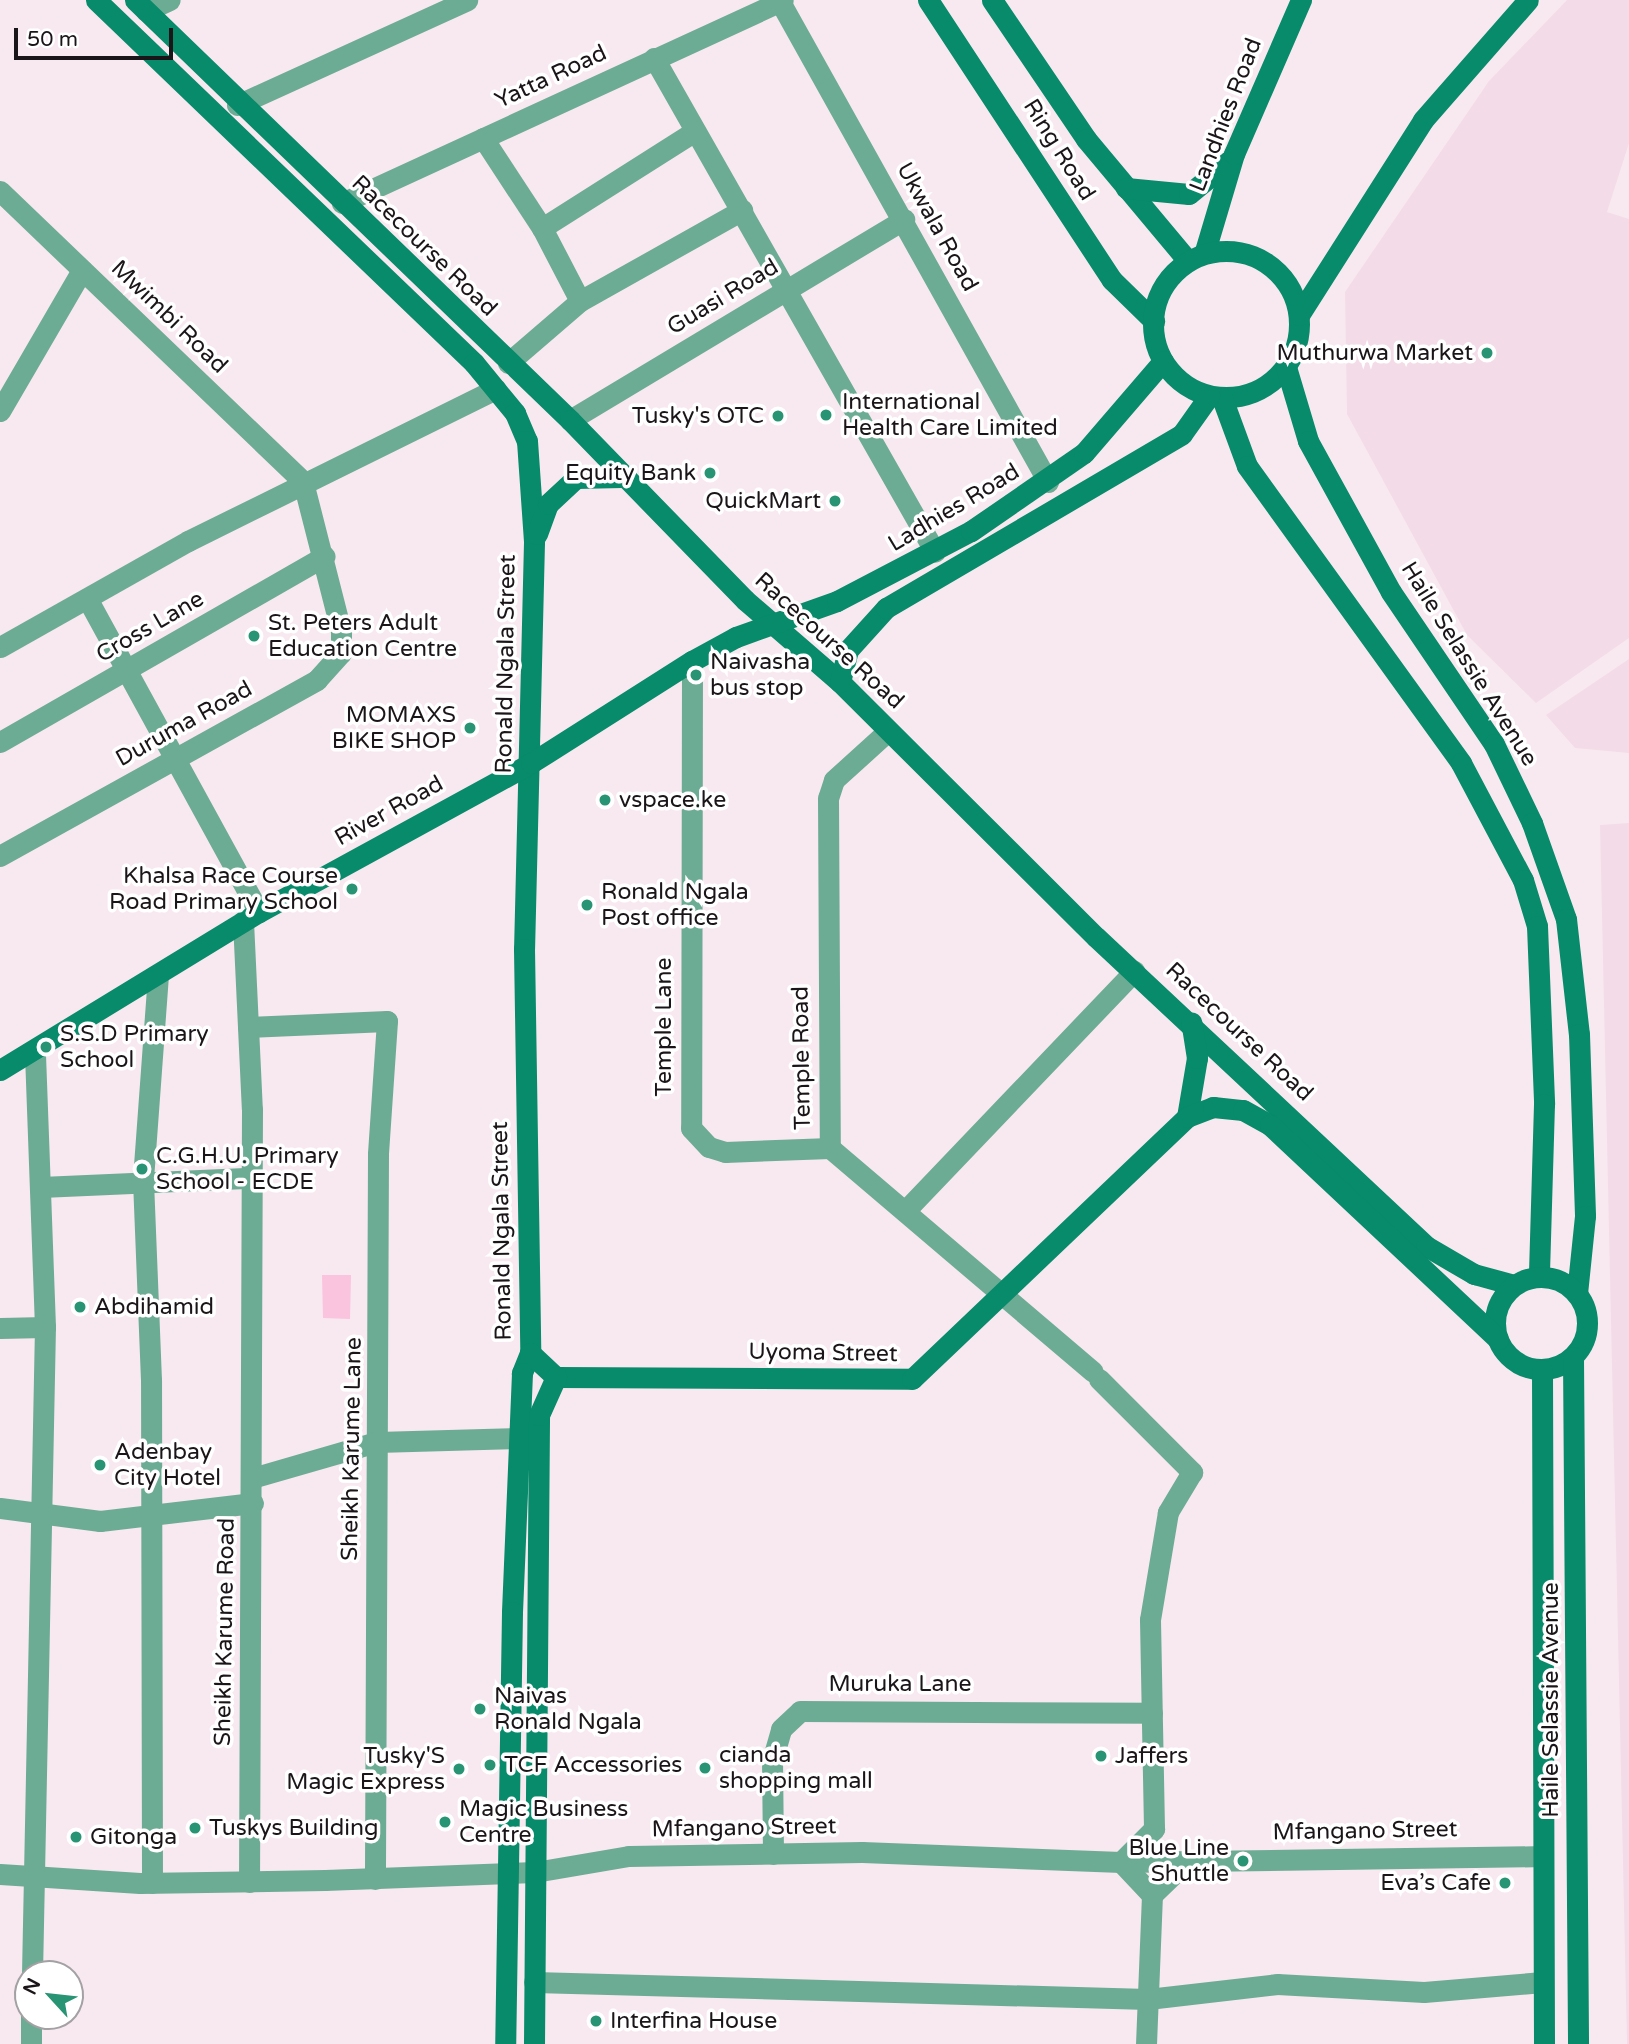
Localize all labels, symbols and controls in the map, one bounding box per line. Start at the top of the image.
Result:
scale bar [18,14,177,58]
text: 50 m [27,27,78,52]
street label: Landhies Road [1184,34,1268,196]
street label: Yatta Road [491,39,611,115]
street label: Ring Road [1017,94,1101,206]
street label: Ukwala Road [890,158,984,296]
street label: Racecourse Road [346,170,502,322]
street label: Guasi Road [662,253,784,341]
street label: Mwimbi Road [105,255,233,379]
place label: Muthurwa Market [1276,339,1473,367]
marker: Muthurwa Market [1479,345,1495,361]
place label: International Health Care Limited [842,388,1058,442]
place label: Tusky's OTC [632,402,764,430]
marker: International Health Care Limited [816,405,836,425]
marker: Tusky's OTC [770,408,786,424]
street label: Ladhies Road [883,458,1025,558]
place label: Equity Bank [565,459,696,487]
marker: Equity Bank [702,465,718,481]
place label: QuickMart [705,487,821,515]
marker: QuickMart [827,493,843,509]
street label: Ronald Ngala Street [490,554,522,774]
street label: Haile Selassie Avenue [1395,557,1543,771]
street label: Racecourse Road [749,567,909,715]
street label: Cross Lane [91,585,209,669]
place label: St. Peters Adult Education Centre [268,609,457,663]
marker: St. Peters Adult Education Centre [246,628,262,644]
place label: Naivasha bus stop [710,648,810,702]
marker: Naivasha bus stop [688,667,704,683]
street label: Duruma Road [111,675,257,773]
place label: MOMAXS BIKE SHOP [332,701,456,755]
marker: MOMAXS BIKE SHOP [462,720,478,736]
street label: River Road [330,770,448,852]
place label: vspace.ke [619,786,726,814]
marker: vspace.ke [597,792,613,808]
place label: Khalsa Race Course Road Primary School [109,862,338,916]
place label: Ronald Ngala Post office [601,878,749,932]
marker: Khalsa Race Course Road Primary School [344,881,360,897]
marker: Ronald Ngala Post office [579,897,595,913]
street label: Temple Lane [650,957,678,1097]
street label: Racecourse Road [1160,957,1318,1107]
street label: Temple Road [787,986,817,1130]
place label: S.S.D Primary School [60,1020,209,1074]
marker: S.S.D Primary School [38,1039,54,1055]
street label: Ronald Ngala Street [486,1121,518,1341]
place label: C.G.H.U. Primary School - ECDE [156,1142,339,1196]
marker: C.G.H.U. Primary School - ECDE [134,1161,150,1177]
place label: Abdihamid [94,1293,214,1321]
marker: Abdihamid [72,1299,88,1315]
street label: Sheikh Karume Lane [336,1337,368,1561]
street label: Uyoma Street [748,1338,898,1368]
place label: Adenbay City Hotel [114,1438,221,1492]
marker: Adenbay City Hotel [92,1457,108,1473]
street label: Sheikh Karume Road [209,1518,241,1746]
street label: Haile Selassie Avenue [1537,1582,1565,1818]
street label: Muruka Lane [828,1670,972,1698]
place label: Naivas Ronald Ngala [494,1682,642,1736]
marker: Naivas Ronald Ngala [472,1701,488,1717]
place label: cianda shopping mall [719,1741,873,1795]
place label: Tusky'S Magic Express [286,1742,445,1796]
place label: Jaffers [1115,1742,1188,1770]
marker: Jaffers [1093,1748,1109,1764]
place label: TCF Accessories [504,1751,682,1779]
marker: TCF Accessories [482,1757,498,1773]
marker: cianda shopping mall [697,1760,713,1776]
marker: Tusky'S Magic Express [451,1761,467,1777]
place label: Magic Business Centre [459,1795,628,1849]
street label: Mfangano Street [651,1813,837,1843]
place label: Tuskys Building [209,1814,379,1842]
marker: Magic Business Centre [437,1814,453,1830]
street label: Mfangano Street [1272,1816,1458,1846]
marker: Tuskys Building [187,1820,203,1836]
place label: Gitonga [90,1823,177,1851]
marker: Gitonga [68,1829,84,1845]
place label: Blue Line Shuttle [1128,1834,1229,1888]
marker: Blue Line Shuttle [1235,1853,1251,1869]
place label: Eva’s Cafe [1380,1869,1491,1897]
marker: Eva’s Cafe [1497,1875,1513,1891]
north arrow [14,1960,84,2030]
text: N [19,1975,45,1998]
place label: Interfina House [610,2007,777,2035]
marker: Interfina House [588,2013,604,2029]

